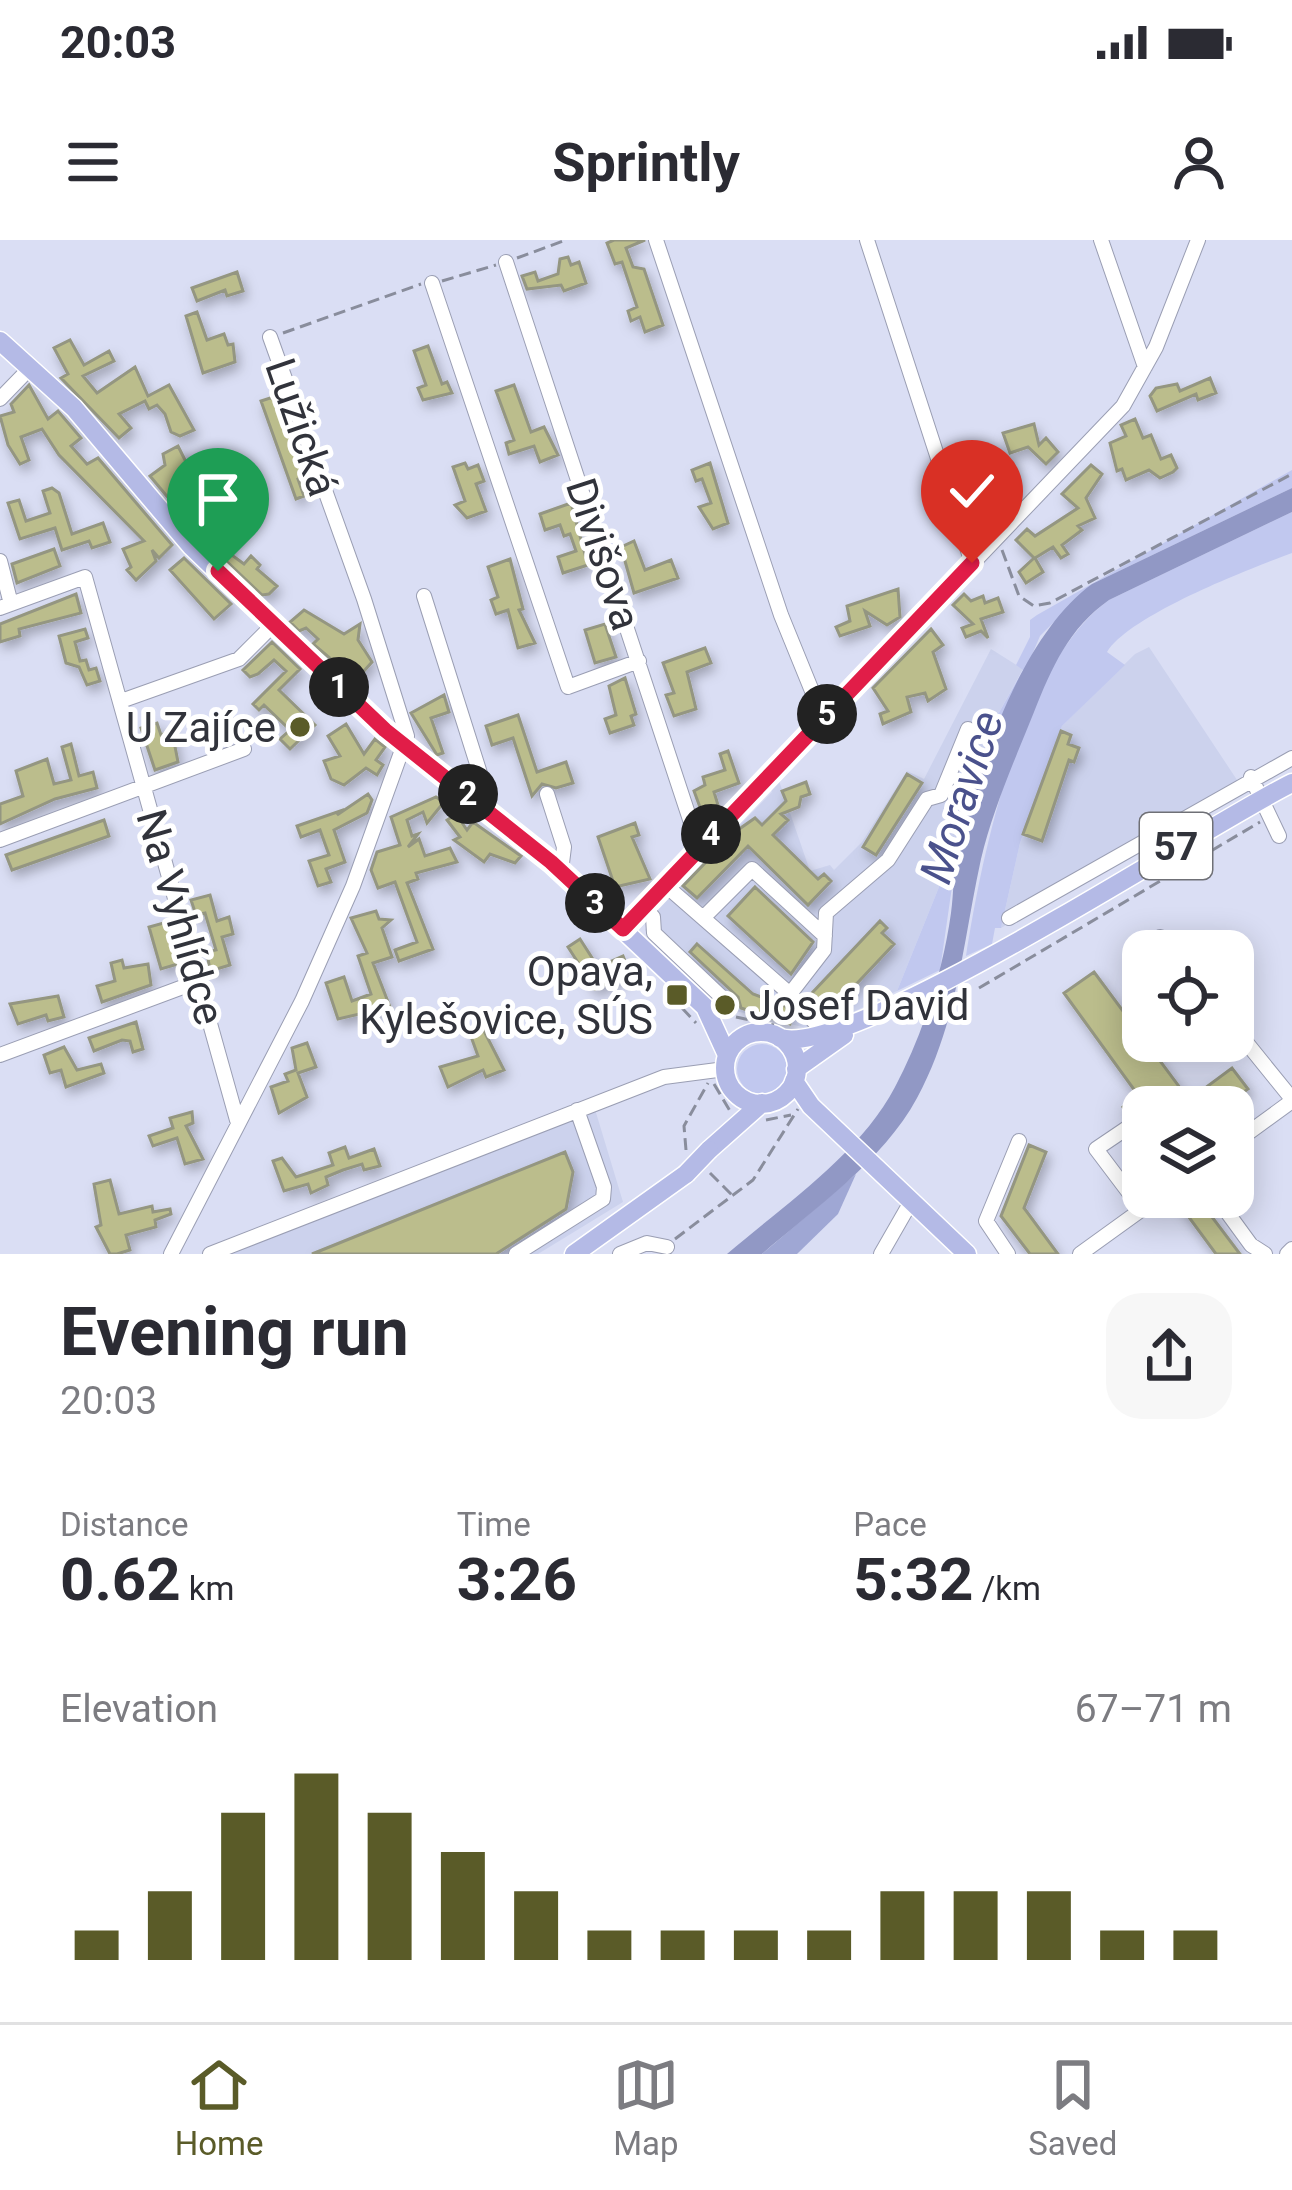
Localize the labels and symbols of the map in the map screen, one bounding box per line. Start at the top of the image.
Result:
street label: Lužická [255,352,348,502]
pin [921,440,1023,563]
pin [167,448,269,571]
street label: Divišova [556,472,651,636]
pin: 1 [309,657,369,717]
pin: 5 [797,684,857,744]
place label: U Zajíce [126,703,276,752]
water label: Moravice [909,704,1014,890]
marker: U Zajíce [287,714,313,740]
pin: 2 [438,764,498,824]
street label: Na Vyhlídce [126,804,235,1030]
pin: 4 [681,804,741,864]
road number: 57 [1140,813,1212,879]
pin: 3 [565,873,625,933]
place label: Opava, Kylešovice, SÚS [359,947,653,1044]
place label: Josef David [749,981,969,1030]
marker: Opava, Kylešovice, SÚS [664,982,690,1008]
marker: Josef David [712,992,738,1018]

